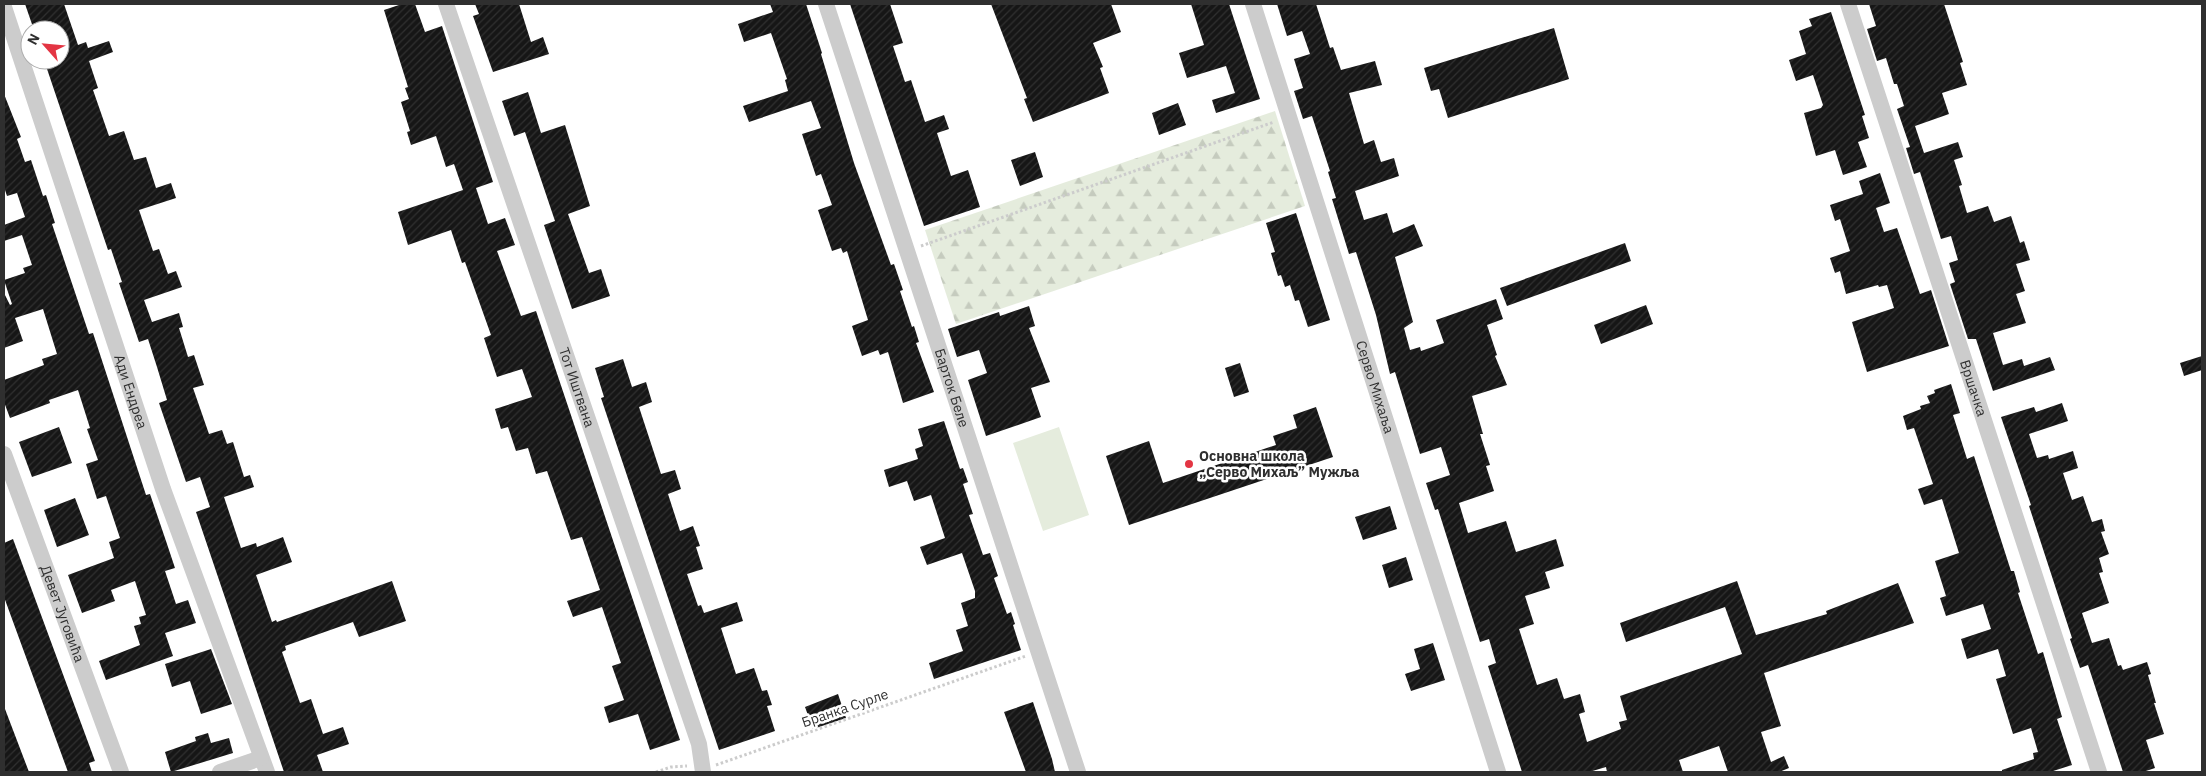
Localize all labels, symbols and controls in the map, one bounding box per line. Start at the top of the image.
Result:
north arrow [20,20,70,70]
text: N [23,30,44,48]
street label: Серво Михаља [1352,338,1399,436]
street label: Тот Иштвана [555,345,599,430]
street label: Барток Беле [931,346,973,430]
street label: Ади Ендреа [110,352,152,432]
street label: Вршачка [1956,357,1991,419]
place label: Основна школа „Серво Михаљ” Мужља [1199,447,1360,481]
marker: Основна школа „Серво Михаљ” Мужља [1183,458,1195,470]
street label: Девет Југовића [37,562,89,665]
street label: Бранка Сурле [799,685,891,731]

